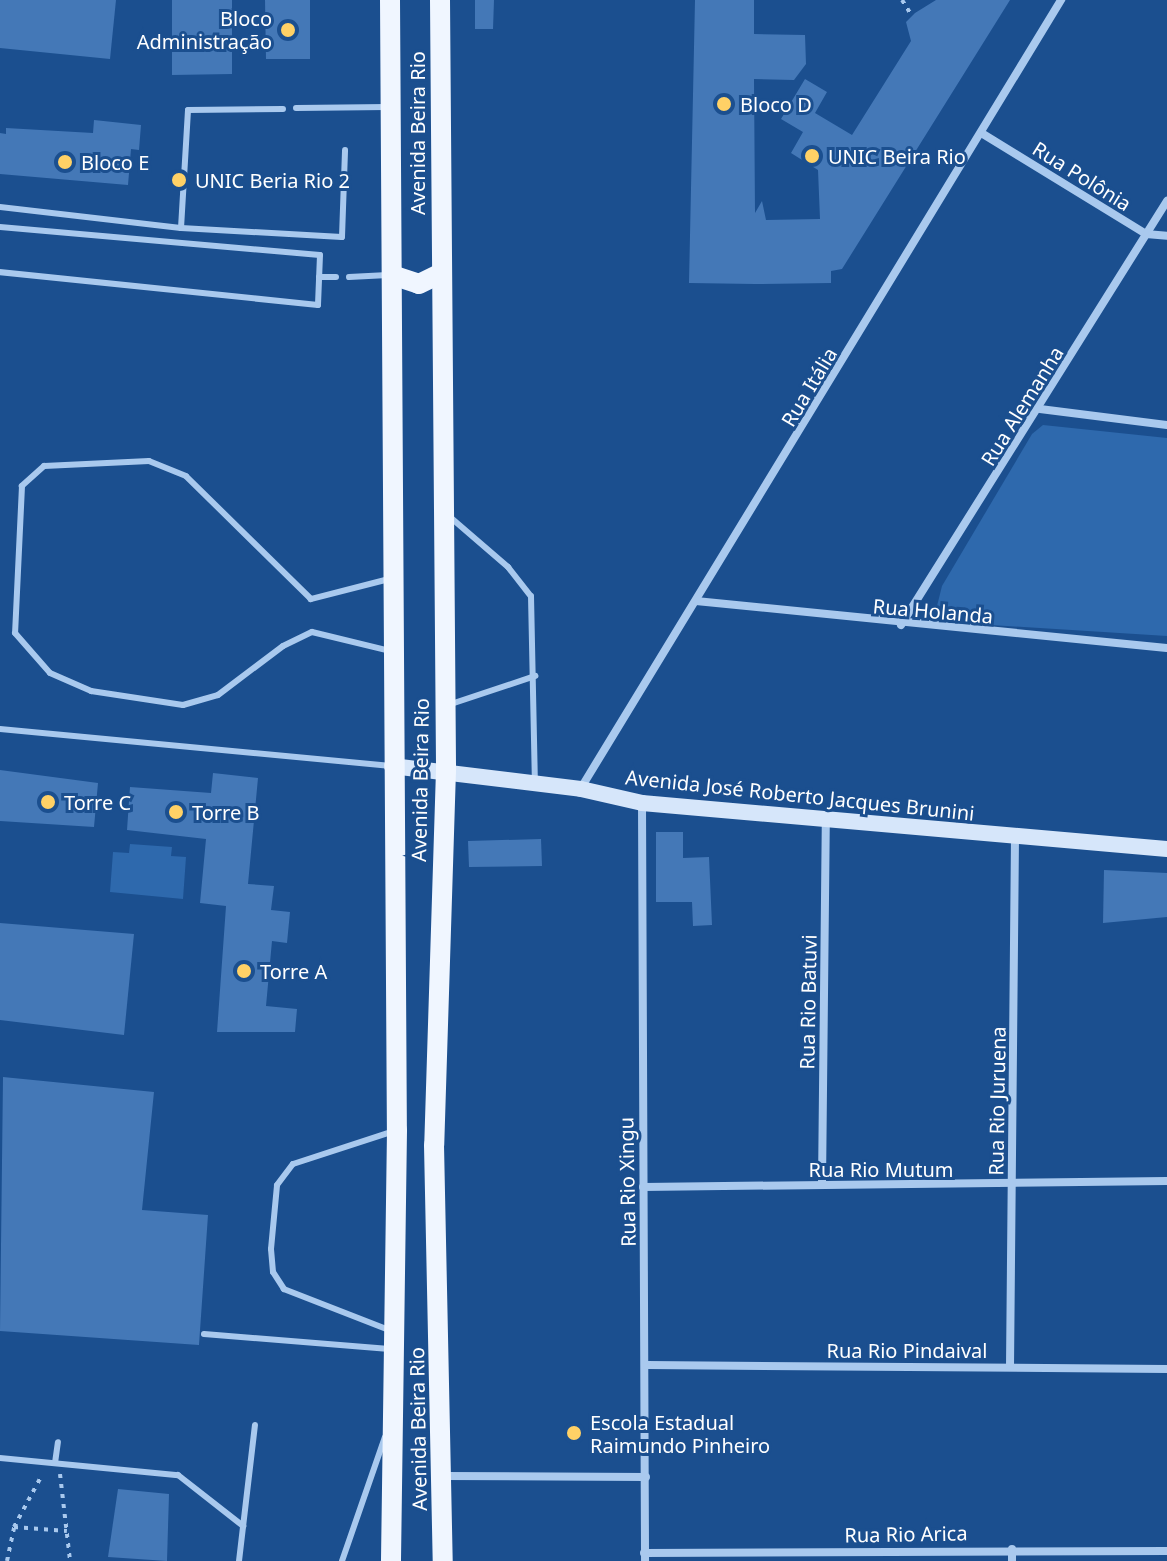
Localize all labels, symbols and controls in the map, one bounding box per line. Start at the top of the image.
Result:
place label: Bloco Administração [137,6,272,53]
marker: Bloco Administração [279,21,297,39]
street label: Avenida Beira Rio [405,51,429,215]
place label: Bloco D [740,92,812,116]
marker: Bloco D [715,95,733,113]
street label: Rua Polônia [1028,136,1136,216]
place label: UNIC Beira Rio [828,144,966,168]
marker: UNIC Beira Rio [803,147,821,165]
place label: Bloco E [81,150,149,174]
marker: Bloco E [56,153,74,171]
place label: UNIC Beria Rio 2 [195,168,350,192]
marker: UNIC Beria Rio 2 [170,171,188,189]
street label: Rua Alemanha [976,342,1068,470]
street label: Rua Itália [776,343,842,431]
street label: Rua Holanda [872,594,994,628]
street label: Avenida Beira Rio [407,698,433,862]
street label: Avenida José Roberto Jacques Brunini [624,765,976,825]
place label: Torre C [64,790,131,814]
marker: Torre C [39,793,57,811]
place label: Torre B [192,800,259,824]
marker: Torre B [167,803,185,821]
street label: Rua Rio Batuvi [795,934,821,1070]
place label: Torre A [260,959,327,983]
marker: Torre A [235,962,253,980]
street label: Rua Rio Juruena [984,1026,1010,1176]
street label: Rua Rio Xingu [614,1117,640,1247]
street label: Rua Rio Mutum [809,1157,953,1181]
street label: Rua Rio Pindaival [827,1338,987,1362]
street label: Avenida Beira Rio [405,1347,431,1511]
place label: Escola Estadual Raimundo Pinheiro [590,1410,770,1457]
marker: Escola Estadual Raimundo Pinheiro [565,1424,583,1442]
street label: Rua Rio Arica [844,1521,968,1547]

